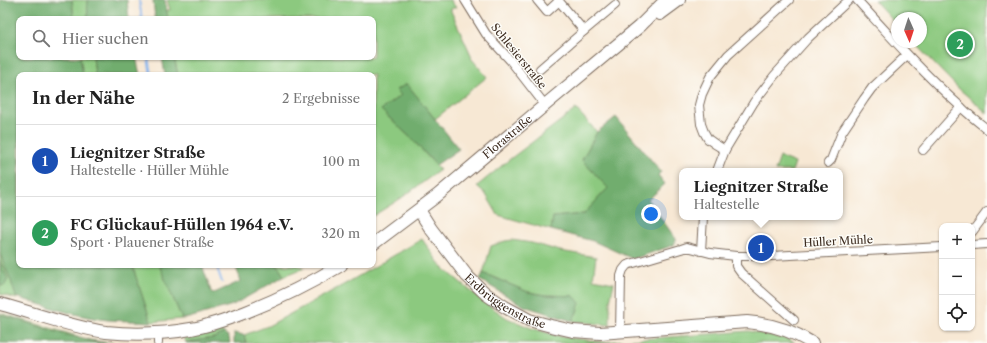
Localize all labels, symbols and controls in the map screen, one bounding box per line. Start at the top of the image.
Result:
north arrow [891,12,927,48]
search box [16,16,376,60]
street label: Schlesierstraße [488,20,550,92]
icon: search [30,27,52,49]
text: Hier suchen [62,29,149,48]
pin: 2 [947,29,973,59]
text: In der Nähe [32,88,135,108]
text: 2 Ergebnisse [282,90,360,106]
street label: Florastraße [480,112,535,161]
text: Liegnitzer Straße [70,143,205,162]
text: 1 [42,153,48,169]
text: 100 m [322,153,360,169]
text: Haltestelle · Hüller Mühle [70,162,229,178]
popup [679,168,843,220]
text: Liegnitzer Straße [693,177,829,196]
text: Haltestelle [693,196,760,212]
your location [641,204,661,224]
text: FC Glückauf-Hüllen 1964 e.V. [70,215,294,234]
map controls [939,223,975,331]
button: + [939,223,975,259]
text: 2 [41,225,49,241]
text: 320 m [322,225,360,241]
street label: Hüller Mühle [803,232,873,250]
pin: 1 [748,233,774,263]
text: Sport · Plauener Straße [70,234,214,250]
button: − [939,259,975,295]
street label: Erdbrüggenstraße [462,270,547,331]
button: locate [939,295,975,331]

